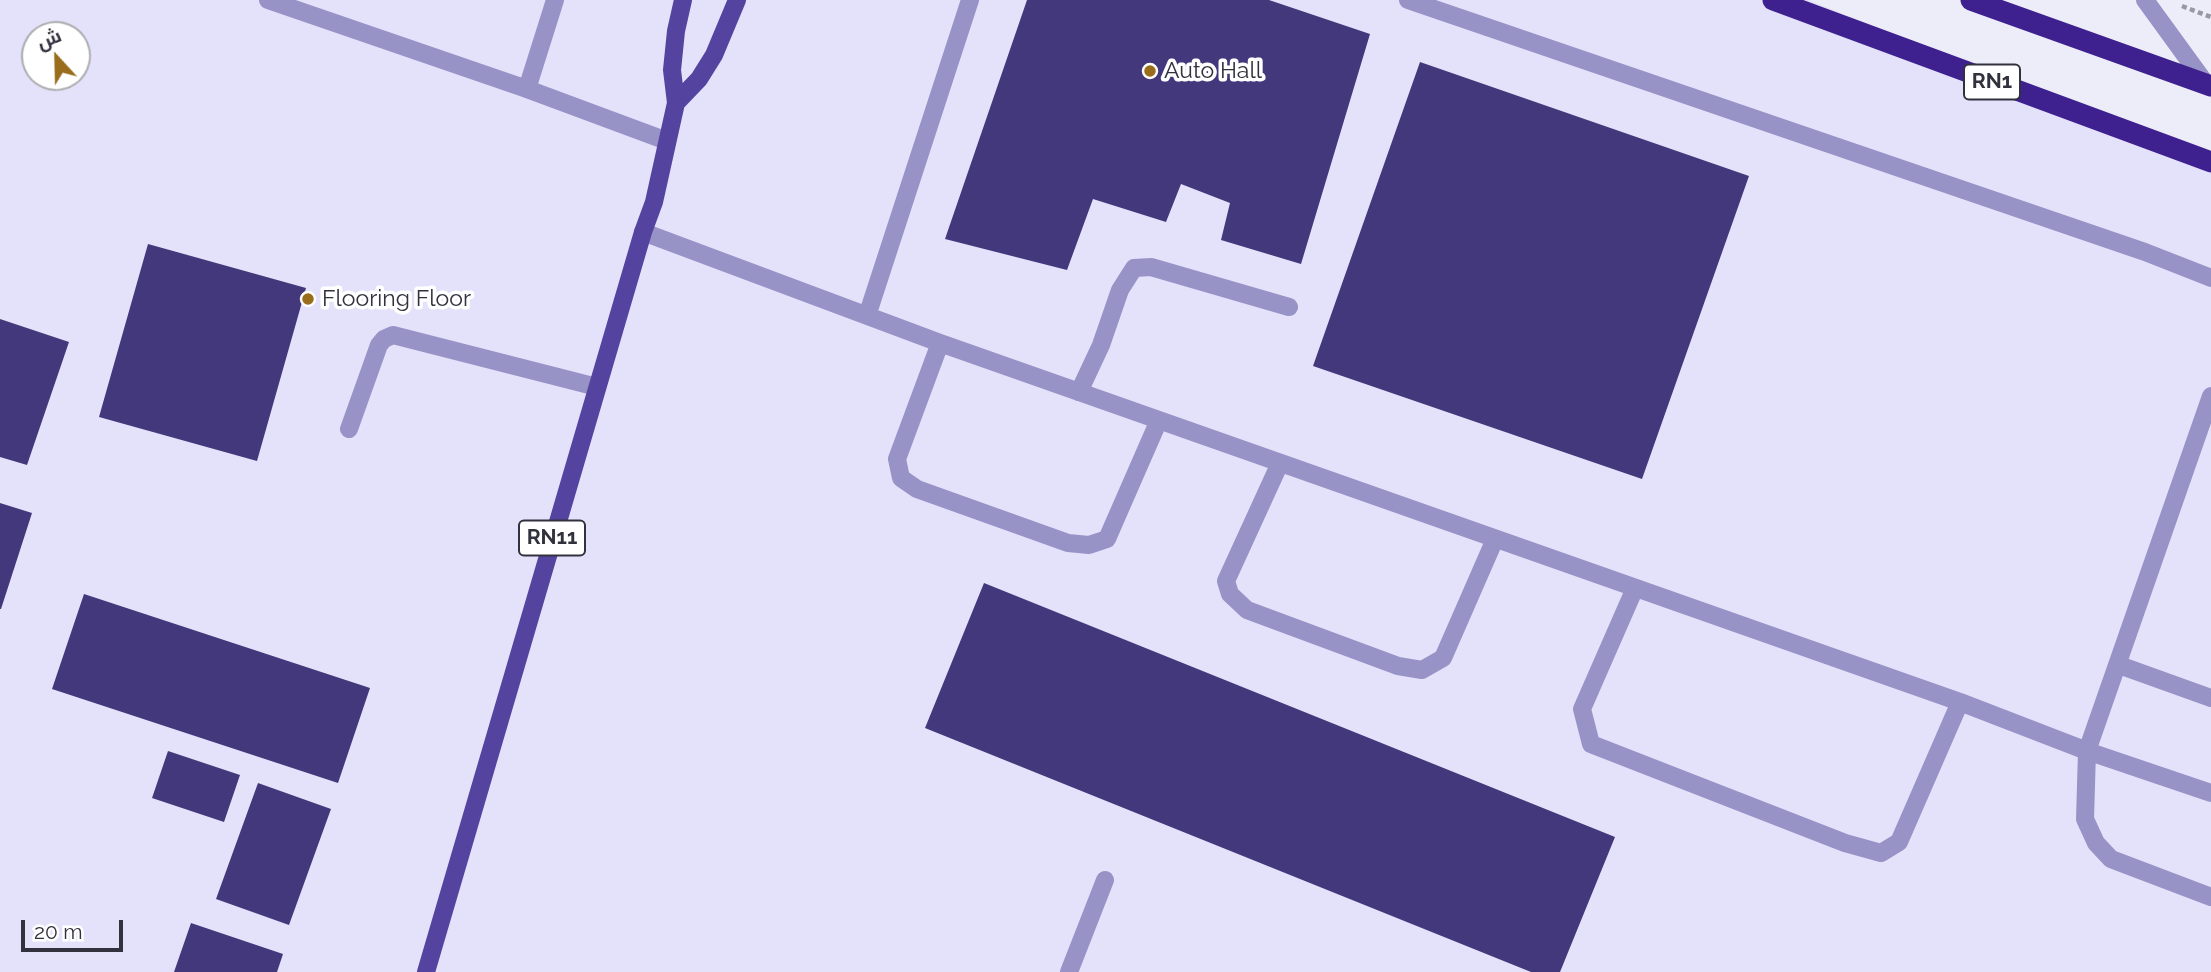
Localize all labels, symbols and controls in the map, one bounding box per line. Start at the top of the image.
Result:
north arrow [21,21,91,91]
text: ش [33,24,64,53]
place label: Auto Hall [1164,57,1262,85]
marker: Auto Hall [1142,63,1158,79]
road number: RN1 [1964,64,2020,100]
place label: Flooring Floor [322,285,471,313]
marker: Flooring Floor [300,291,316,307]
road number: RN11 [519,520,585,556]
scale bar [24,906,126,950]
text: 20 m [34,919,82,944]

